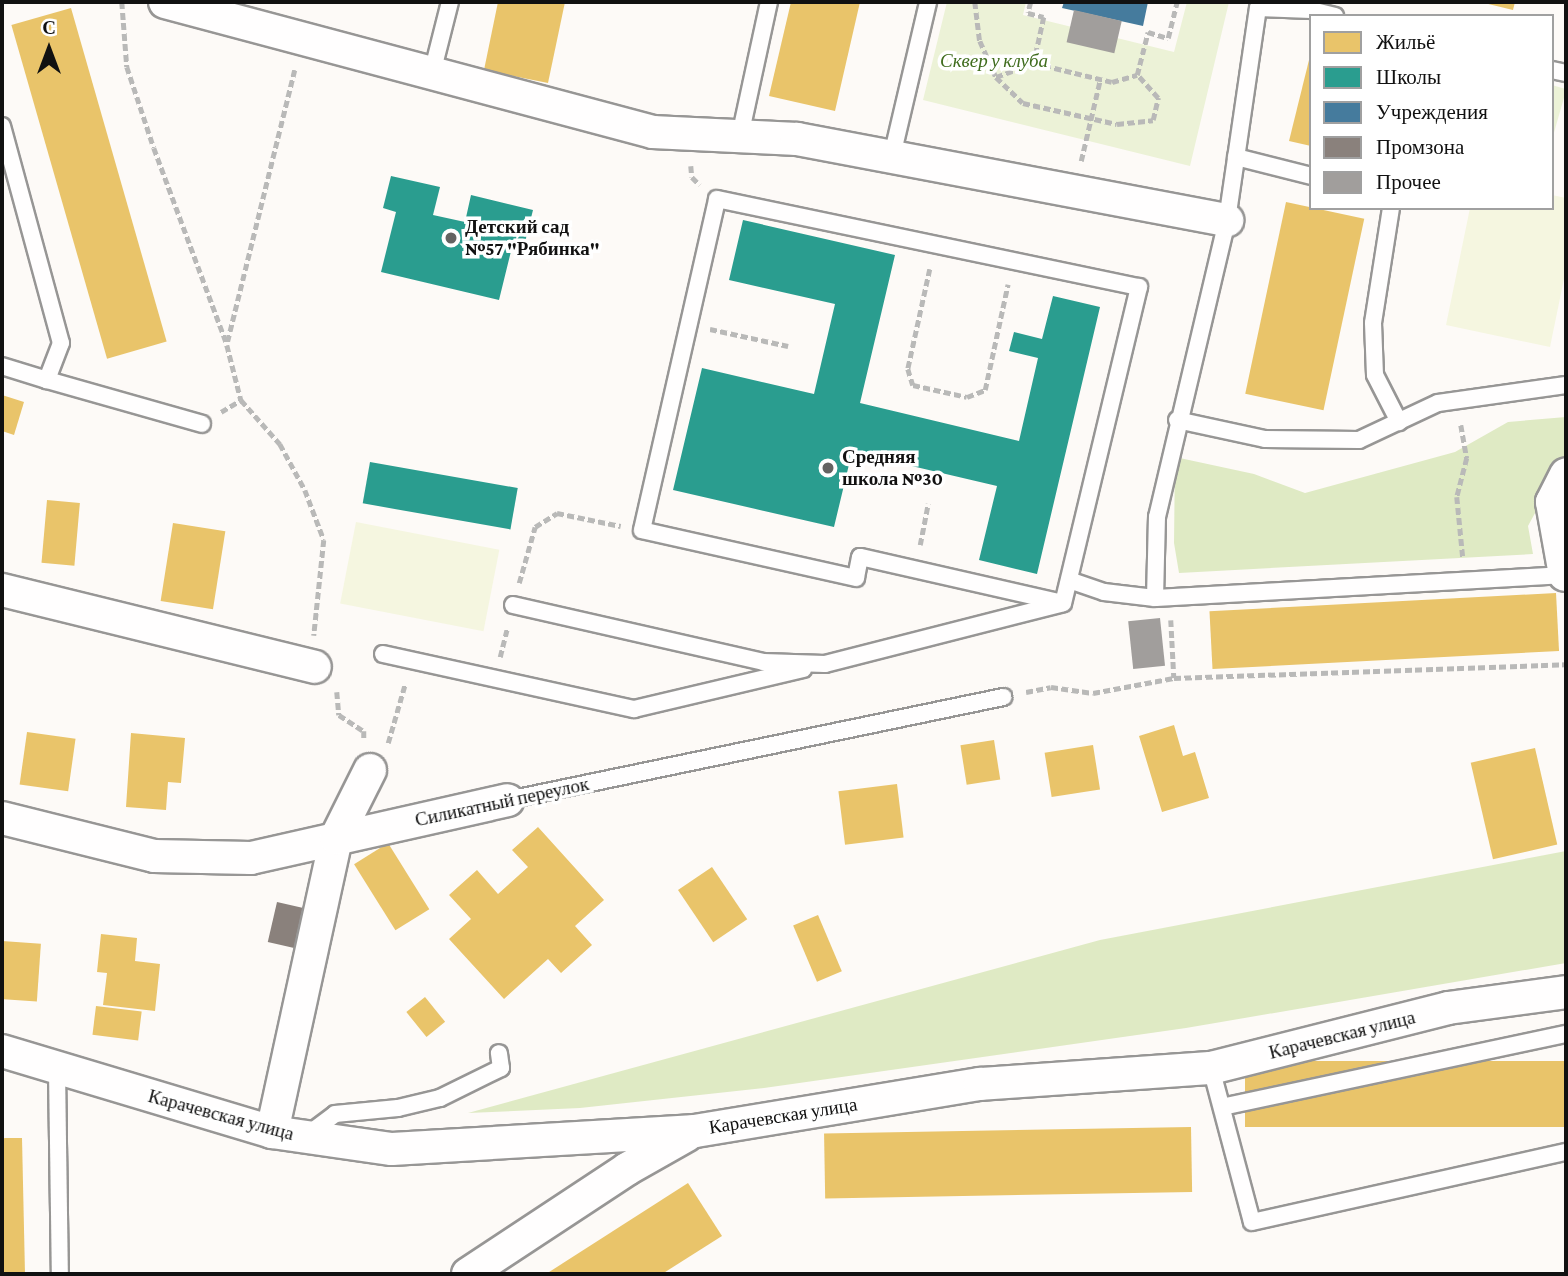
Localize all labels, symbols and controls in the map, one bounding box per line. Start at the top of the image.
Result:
north arrow [14,14,84,84]
legend [1309,14,1554,210]
text: С [42,17,56,38]
text: Жильё [1376,30,1435,54]
park label: Сквер у клуба [940,50,1048,72]
text: Школы [1376,65,1441,89]
text: Учреждения [1376,100,1488,124]
text: Промзона [1376,135,1464,159]
text: Прочее [1376,170,1441,194]
place label: Детский сад №57 "Рябинка" [465,216,600,260]
marker: Детский сад №57 "Рябинка" [443,230,459,246]
place label: Средняя школа №30 [842,446,943,490]
marker: Средняя школа №30 [820,460,836,476]
street label: Силикатный переулок [413,772,591,832]
street label: Карачевская улица [1267,1006,1417,1064]
street label: Карачевская улица [146,1085,296,1145]
street label: Карачевская улица [707,1093,859,1139]

